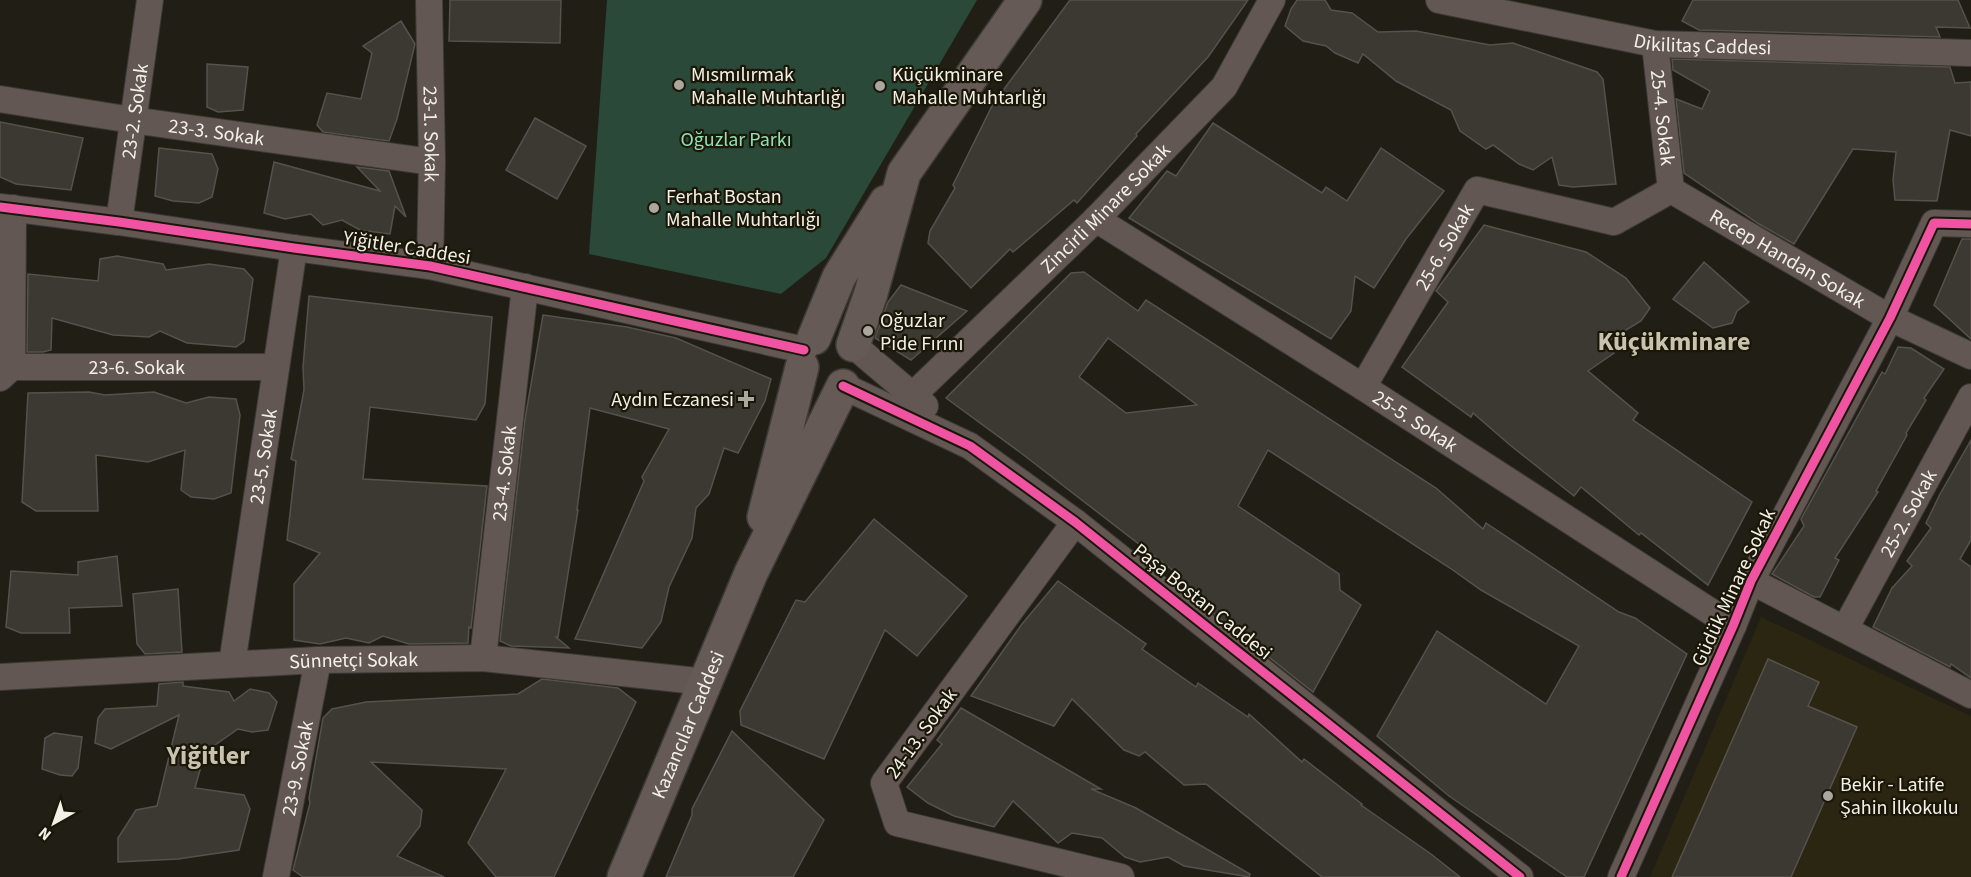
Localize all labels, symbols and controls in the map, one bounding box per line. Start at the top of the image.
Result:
street label: Dikilitaş Caddesi [1631,27,1772,62]
street label: 23-2. Sokak [115,61,156,161]
place label: Mısmılırmak Mahalle Muhtarlığı [691,61,845,112]
place label: Küçükminare Mahalle Muhtarlığı [892,61,1046,112]
street label: 25-4. Sokak [1643,68,1681,167]
marker: Mısmılırmak Mahalle Muhtarlığı [672,78,686,92]
marker: Küçükminare Mahalle Muhtarlığı [873,79,887,93]
street label: 23-1. Sokak [416,86,445,182]
street label: 23-3. Sokak [167,112,266,153]
park label: Oğuzlar Parkı [680,126,792,154]
street label: Zincirli Minare Sokak [1034,137,1177,280]
place label: Ferhat Bostan Mahalle Muhtarlığı [666,183,820,234]
street label: 25-6. Sokak [1409,199,1481,296]
marker: Ferhat Bostan Mahalle Muhtarlığı [647,201,661,215]
street label: Recep Handan Sokak [1704,202,1870,316]
street label: Yiğitler Caddesi [340,224,473,272]
place label: Oğuzlar Pide Fırını [880,307,963,358]
district label: Küçükminare [1597,323,1751,360]
marker: Oğuzlar Pide Fırını [861,324,875,338]
street label: 23-6. Sokak [89,354,185,382]
street label: 25-5. Sokak [1367,384,1463,460]
place label: Aydın Eczanesi [611,386,734,414]
marker: Aydın Eczanesi [739,392,753,406]
street label: 23-5. Sokak [243,407,285,506]
street label: 23-4. Sokak [486,424,524,523]
street label: 25-2. Sokak [1874,464,1944,562]
street label: Güdük Minare Sokak [1685,504,1783,671]
street label: Paşa Bostan Caddesi [1127,537,1278,667]
street label: Sünnetçi Sokak [288,646,418,677]
street label: Kazancılar Caddesi [645,647,732,803]
street label: 24-13. Sokak [879,682,964,785]
street label: 23-9. Sokak [275,718,321,818]
district label: Yiğitler [165,737,250,774]
place label: Bekir - Latife Şahin İlkokulu [1840,771,1959,822]
marker: Bekir - Latife Şahin İlkokulu [1821,789,1835,803]
north arrow [24,793,84,853]
text: N [34,822,56,846]

